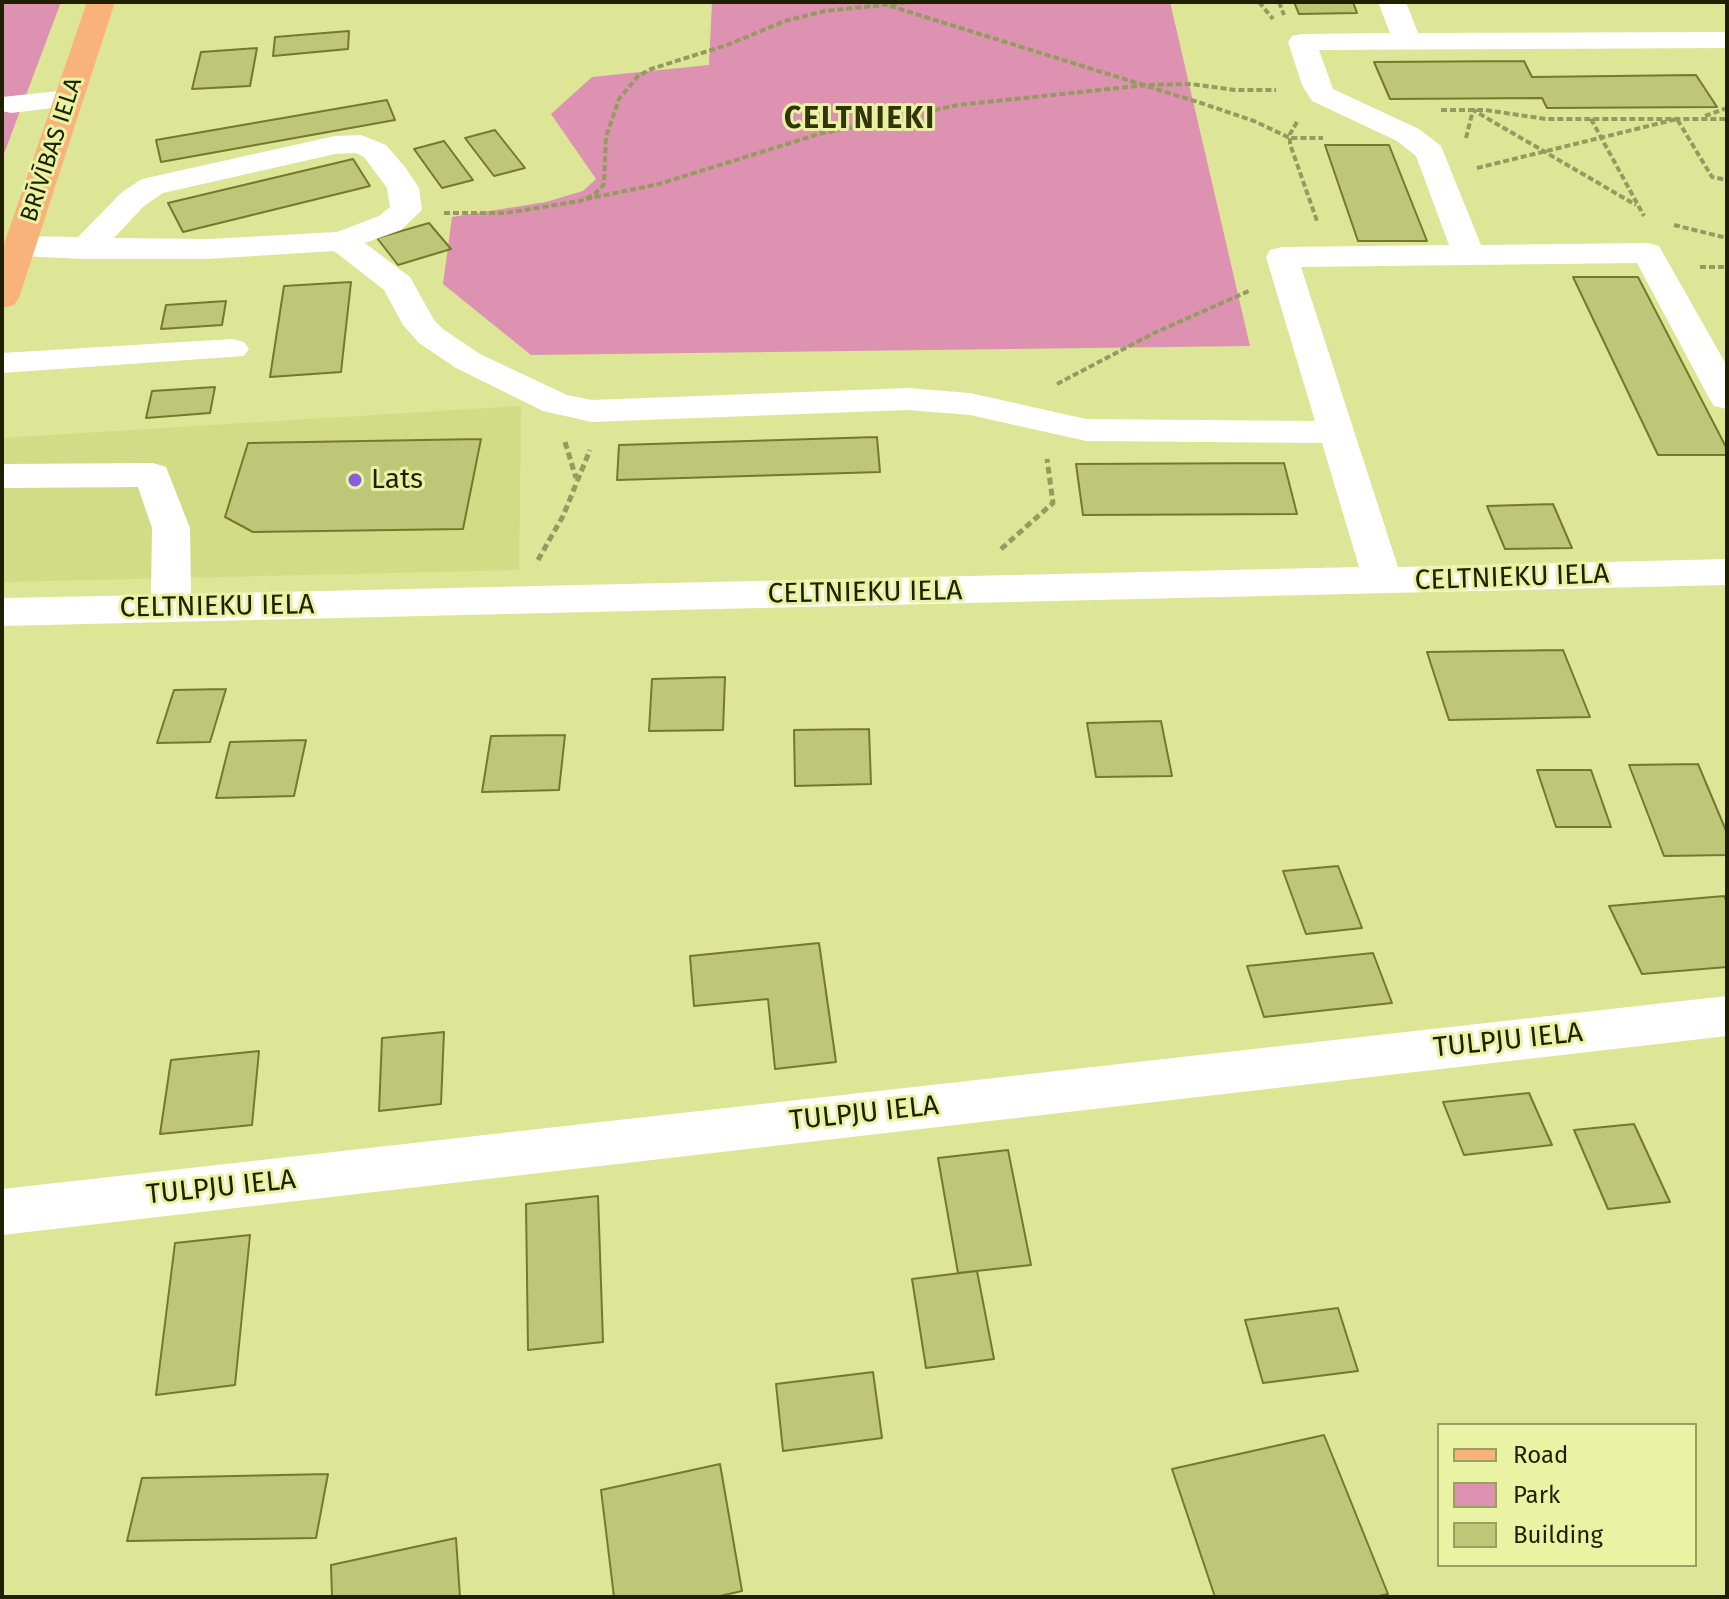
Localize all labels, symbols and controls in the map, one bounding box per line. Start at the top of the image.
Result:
street label: BRĪVĪBAS IELA [15,74,89,226]
district label: CELTNIEKI [784,102,936,138]
place label: Lats [371,463,423,497]
marker: Lats [346,471,364,489]
street label: CELTNIEKU IELA [1414,558,1610,598]
street label: CELTNIEKU IELA [767,575,963,611]
street label: CELTNIEKU IELA [119,589,315,625]
street label: TULPJU IELA [1432,1016,1584,1066]
street label: TULPJU IELA [788,1089,940,1139]
street label: TULPJU IELA [145,1163,297,1213]
legend [1437,1423,1697,1567]
text: Road [1513,1441,1568,1469]
text: Park [1513,1481,1560,1509]
text: Building [1513,1521,1603,1549]

